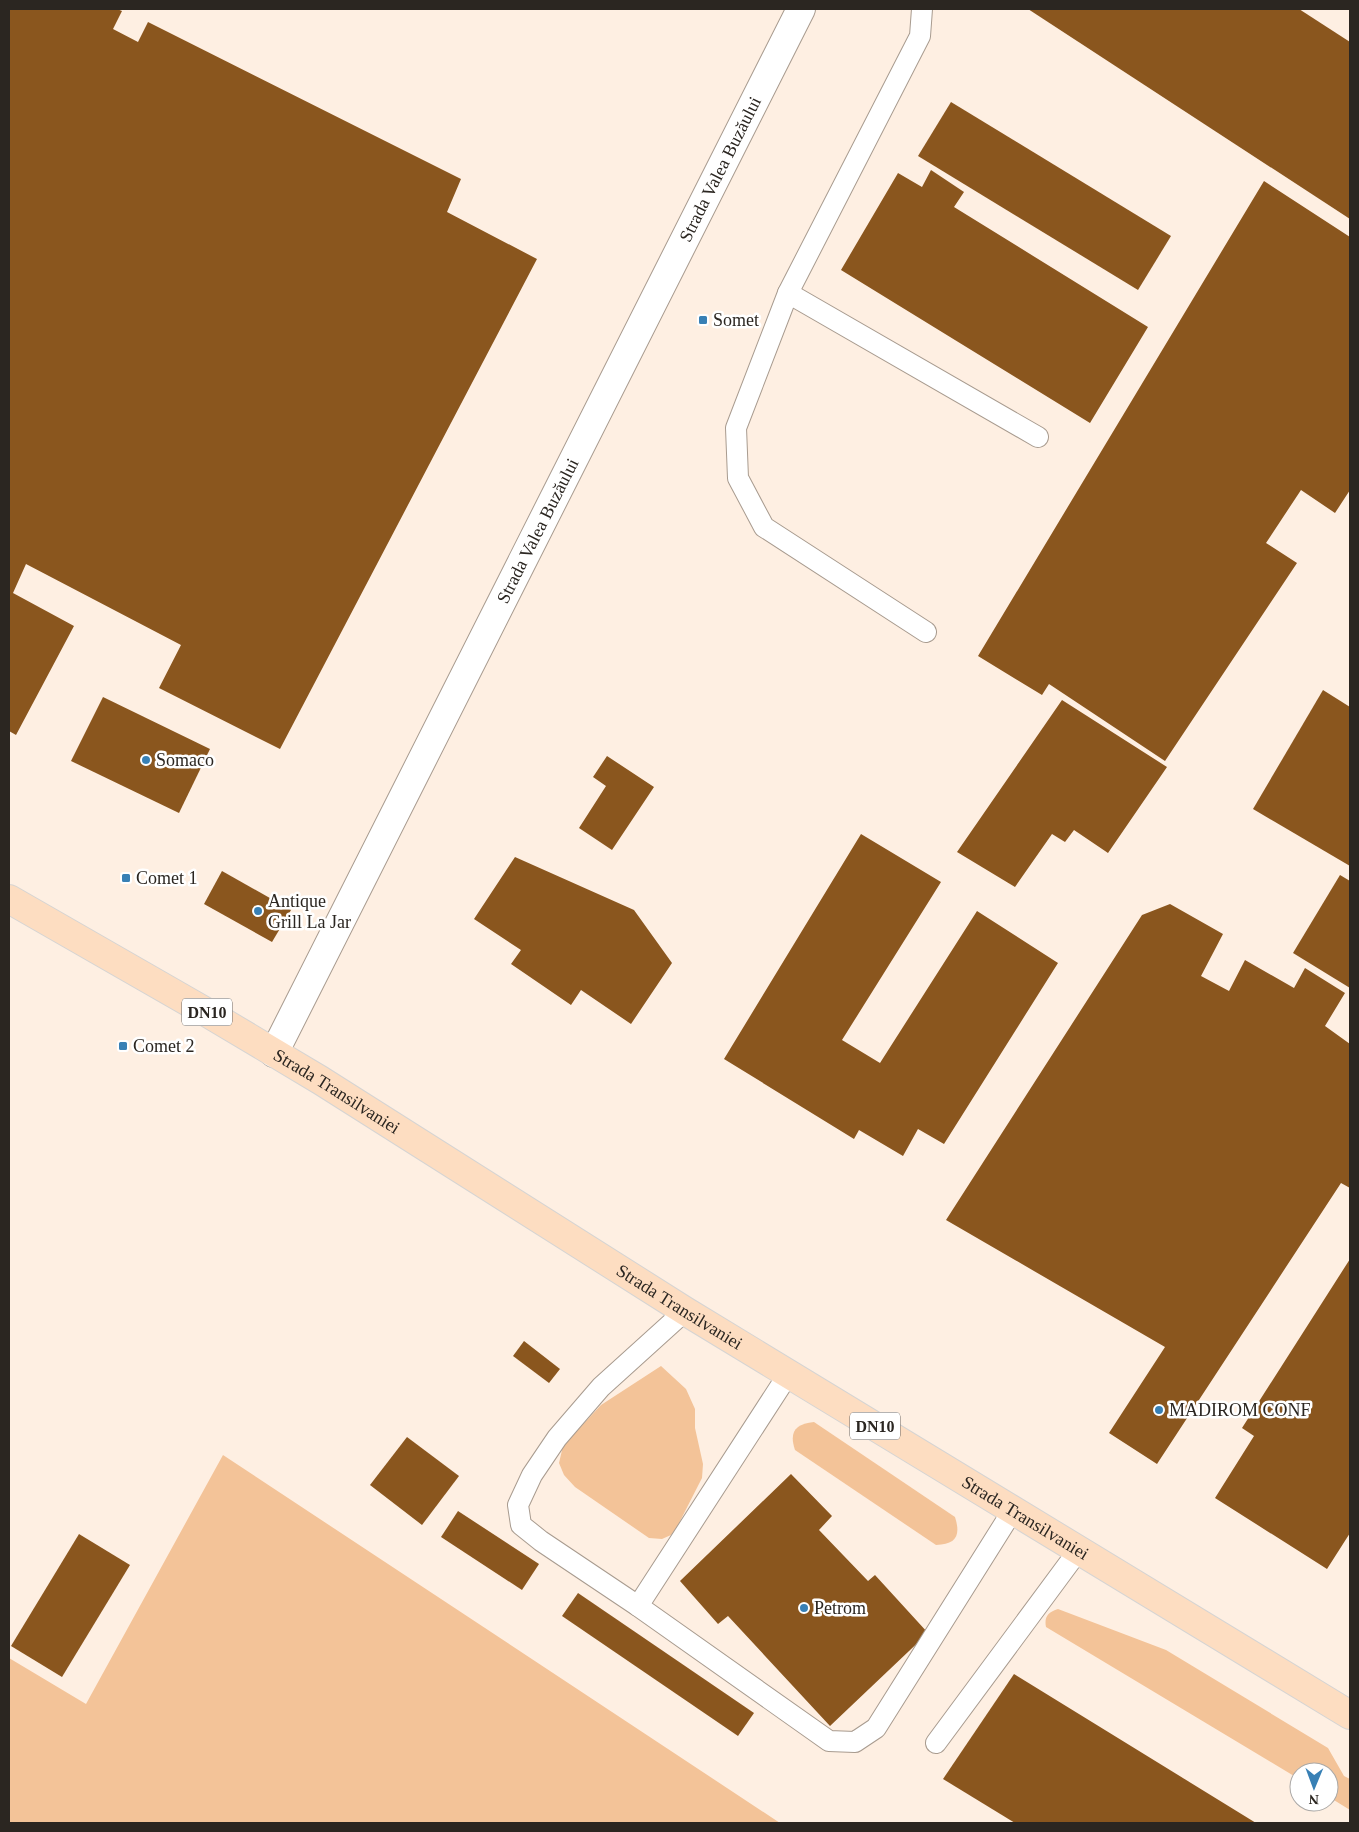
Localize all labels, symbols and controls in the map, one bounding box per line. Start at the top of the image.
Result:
street label: Strada Valea Buzăului [675,93,765,245]
place label: Somet [713,310,759,330]
marker: Somet [697,314,709,326]
street label: Strada Valea Buzăului [493,455,583,607]
place label: Somaco [156,750,214,770]
marker: Somaco [140,754,152,766]
place label: Comet 1 [136,868,198,888]
marker: Comet 1 [120,872,132,884]
place label: Antique Grill La Jar [268,891,351,932]
marker: Antique Grill La Jar [252,905,264,917]
road number: DN10 [182,999,232,1026]
place label: Comet 2 [133,1036,195,1056]
marker: Comet 2 [117,1040,129,1052]
street label: Strada Transilvaniei [270,1045,403,1138]
street label: Strada Transilvaniei [613,1260,746,1354]
place label: MADIROM CONF [1169,1400,1311,1420]
marker: MADIROM CONF [1153,1404,1165,1416]
road number: DN10 [850,1412,900,1440]
street label: Strada Transilvaniei [958,1472,1092,1564]
place label: Petrom [814,1598,866,1618]
marker: Petrom [798,1602,810,1614]
north arrow [1289,1762,1339,1812]
text: N [1309,1792,1319,1807]

